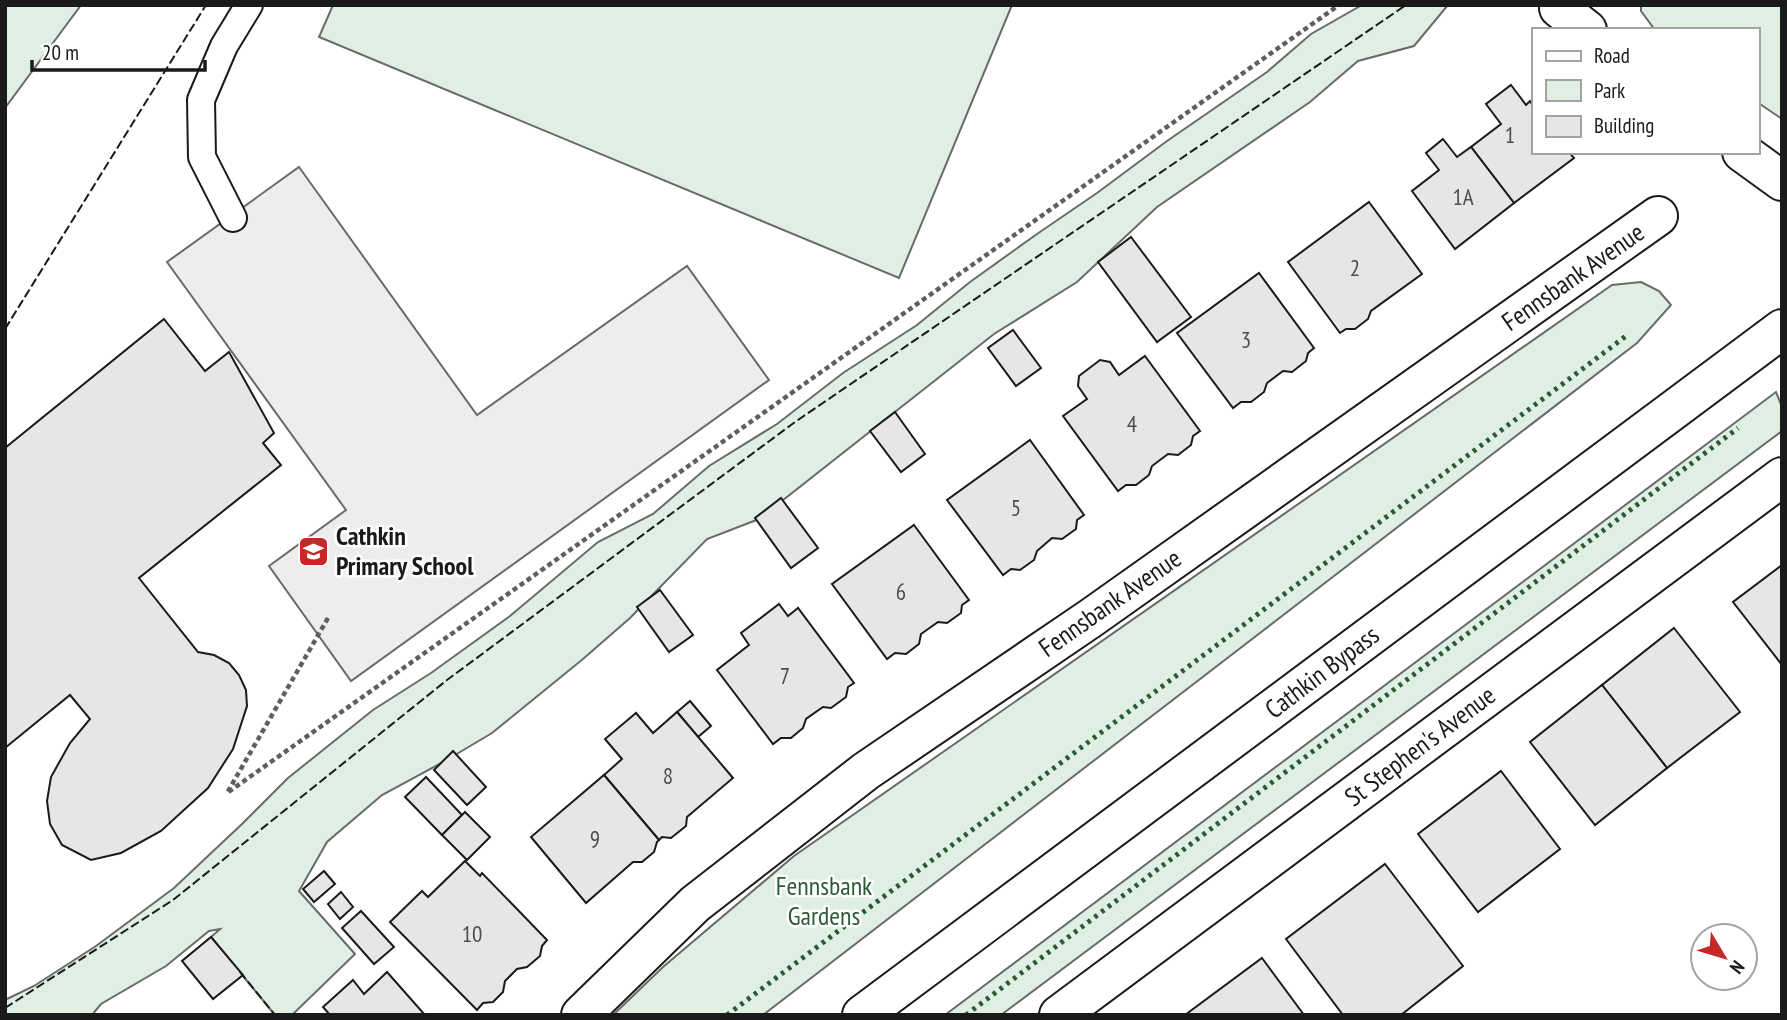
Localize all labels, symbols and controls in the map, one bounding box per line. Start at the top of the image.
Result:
scale bar [32,28,205,72]
legend [1532,28,1759,154]
text: 20 m [42,39,79,66]
text: Road [1594,42,1630,69]
text: Park [1594,77,1625,104]
text: Building [1594,112,1654,139]
house number: 1 [1505,120,1515,149]
house number: 1A [1452,182,1474,211]
street label: Fennsbank Avenue [1495,215,1650,338]
house number: 2 [1350,253,1360,282]
house number: 3 [1241,325,1251,354]
house number: 4 [1127,409,1137,438]
house number: 5 [1011,493,1021,522]
place label: Cathkin Primary School [336,519,474,582]
school or university icon: Cathkin Primary School [296,534,330,568]
street label: Fennsbank Avenue [1032,541,1187,664]
house number: 6 [896,577,906,606]
street label: Cathkin Bypass [1258,618,1385,725]
house number: 7 [780,661,790,690]
street label: St Stephen's Avenue [1338,678,1502,813]
house number: 8 [663,761,673,790]
house number: 9 [590,824,600,853]
park label: Fennsbank Gardens [776,869,872,932]
house number: 10 [462,919,482,948]
north arrow [1689,922,1759,992]
text: N [1725,956,1750,979]

